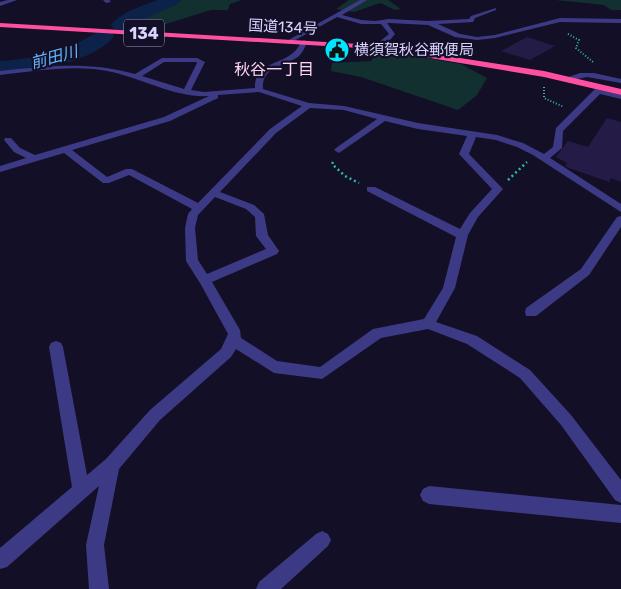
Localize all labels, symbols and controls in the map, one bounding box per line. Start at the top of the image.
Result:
street label: 国道134号 [248,16,318,38]
road number: 134 [124,19,164,46]
public building icon: 横須賀秋谷郵便局 [324,37,350,63]
water label: 前田川 [28,41,82,72]
place label: 横須賀秋谷郵便局 [354,41,474,59]
district label: 秋谷一丁目 [234,60,314,79]

